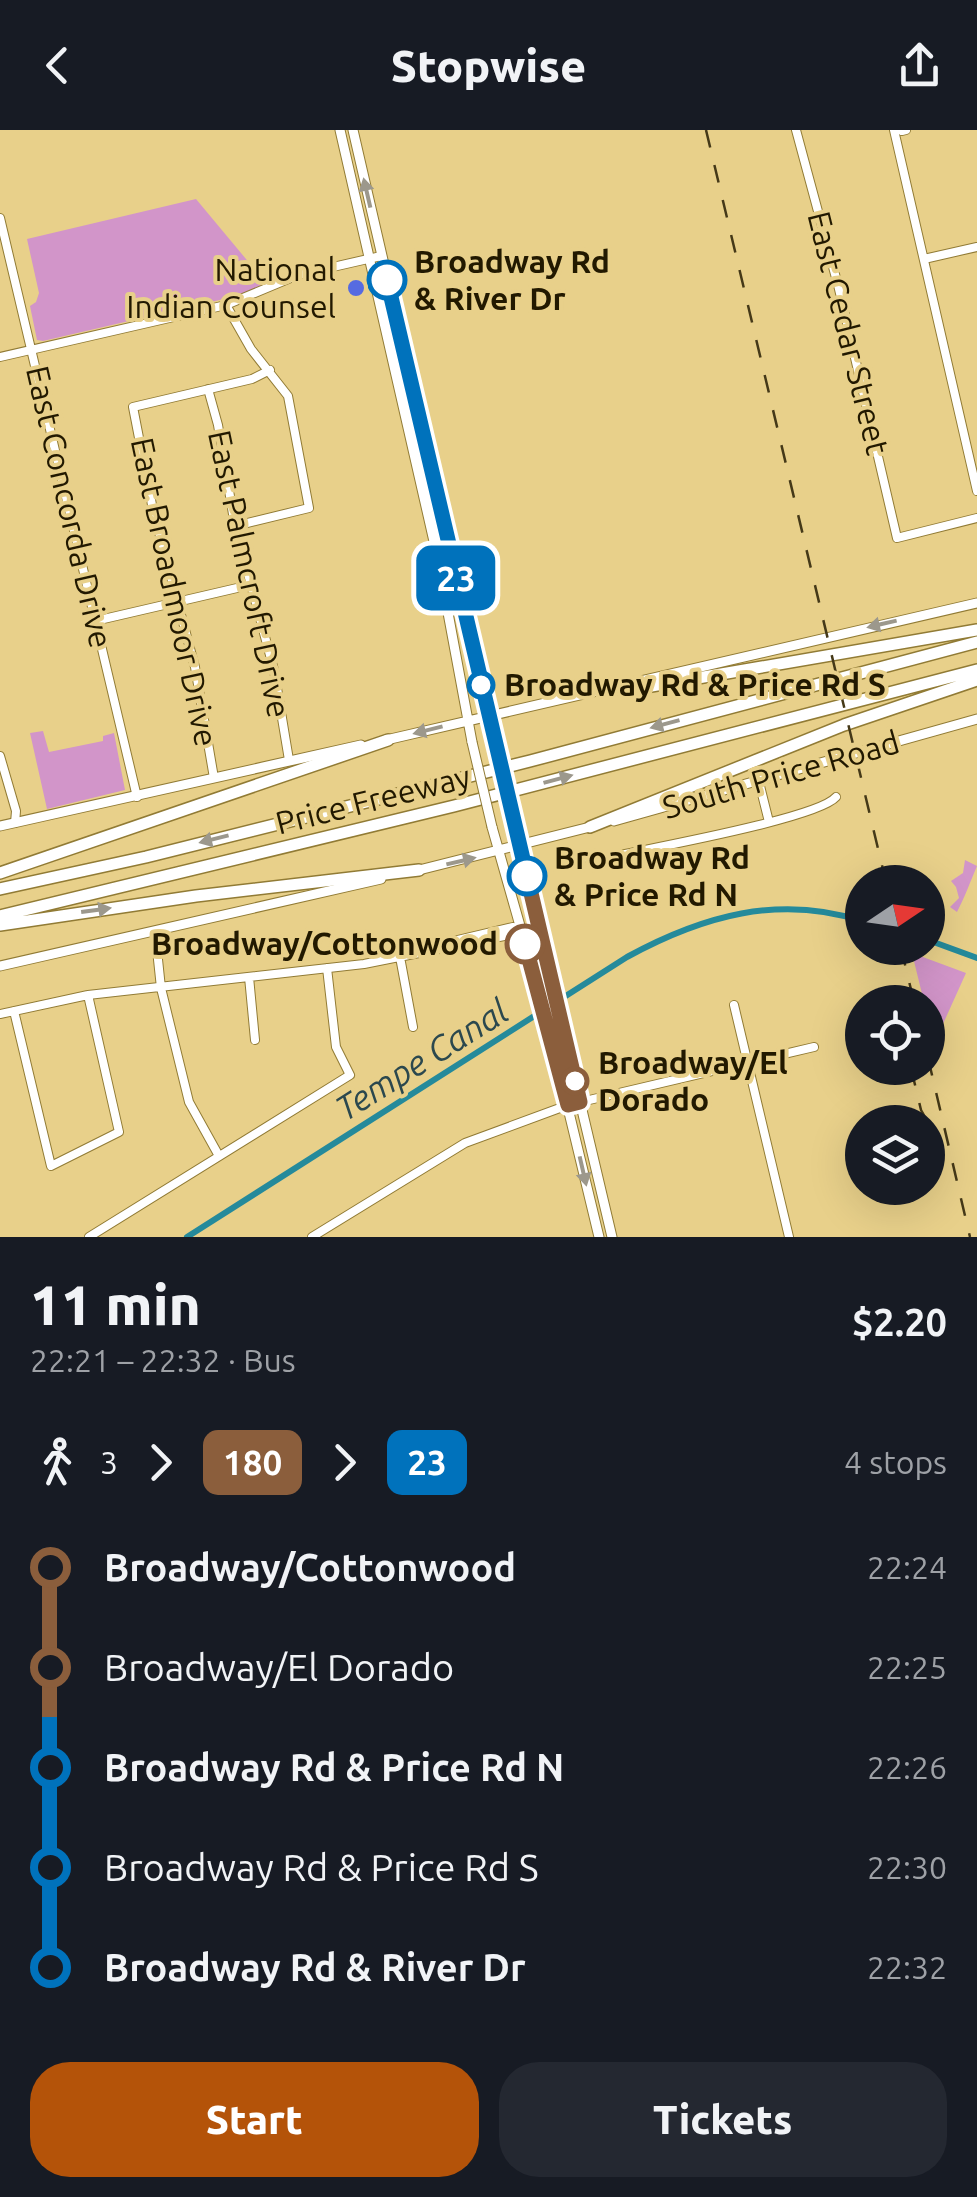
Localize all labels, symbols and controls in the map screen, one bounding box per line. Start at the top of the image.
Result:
icon: back [30,38,85,93]
icon: share [892,38,947,93]
text: Stopwise [391,40,586,91]
one-way arrow [359,177,374,208]
street label: East Cedar Street [801,207,897,459]
place label: Broadway Rd & River Dr [414,243,610,316]
place label: National Indian Counsel [126,251,336,324]
marker: Broadway Rd & River Dr [368,261,406,299]
marker: National Indian Counsel [345,277,367,299]
street label: East Concorda Drive [20,362,120,651]
street label: East Palmcroft Drive [202,427,298,721]
street label: East Broadmoor Drive [125,434,225,749]
line badge: 23 [411,546,501,610]
text: 23 [436,558,476,598]
one-way arrow [866,617,897,633]
place label: Broadway Rd & Price Rd S [504,666,886,702]
marker: Broadway Rd & Price Rd S [468,672,494,698]
one-way arrow [649,717,680,733]
one-way arrow [412,723,443,738]
street label: South Price Road [658,723,903,825]
street label: Price Freeway [272,757,474,841]
one-way arrow [543,770,574,786]
one-way arrow [198,832,229,848]
place label: Broadway Rd & Price Rd N [554,839,750,912]
one-way arrow [446,853,477,868]
marker: Broadway Rd & Price Rd N [508,857,546,895]
north arrow [845,865,945,965]
map controls [845,865,945,1205]
one-way arrow [81,901,113,917]
place label: Broadway/Cottonwood [151,925,498,961]
marker: Broadway/Cottonwood [506,925,544,963]
button: locate [845,985,945,1085]
water label: Tempe Canal [328,990,515,1128]
place label: Broadway/El Dorado [598,1044,788,1117]
marker: Broadway/El Dorado [562,1068,588,1094]
button: layers [845,1105,945,1205]
one-way arrow [576,1156,591,1187]
text: 11 min [30,1274,201,1335]
text: $2.20 [852,1301,947,1343]
text: 22:21 – 22:32 · Bus [30,1342,296,1378]
icon: walk [30,1435,85,1490]
icon: forward [133,1435,188,1490]
icon: forward [317,1435,372,1490]
text: 180 [223,1442,282,1482]
text: 23 [407,1442,447,1482]
text: 3 [100,1444,118,1480]
text: 4 stops [844,1444,947,1480]
text: Broadway/Cottonwood [104,1546,516,1588]
text: 22:24 [867,1549,947,1585]
text: Broadway/El Dorado [104,1646,454,1688]
text: 22:25 [867,1649,947,1685]
text: Broadway Rd & Price Rd N [104,1746,564,1788]
text: 22:26 [867,1749,947,1785]
text: Broadway Rd & Price Rd S [104,1846,539,1888]
text: 22:30 [867,1849,947,1885]
text: Broadway Rd & River Dr [104,1946,526,1988]
text: 22:32 [867,1949,947,1985]
button: Start [30,2062,479,2177]
button: Tickets [499,2062,947,2177]

